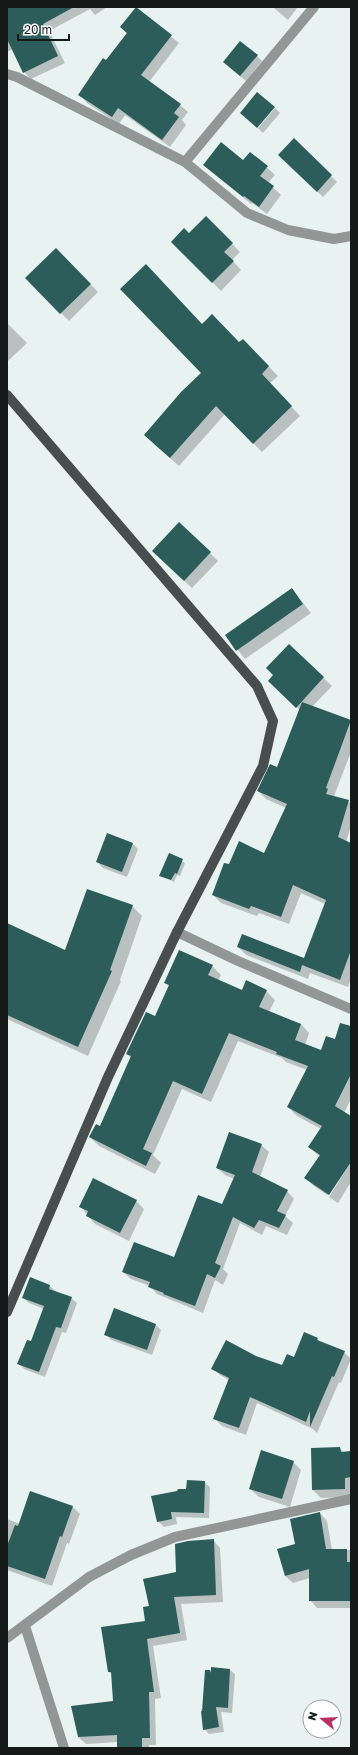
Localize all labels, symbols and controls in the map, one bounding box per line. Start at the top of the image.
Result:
scale bar [18,16,69,42]
text: 20 m [24,22,52,37]
north arrow [302,1699,342,1739]
text: N [305,1710,319,1722]

